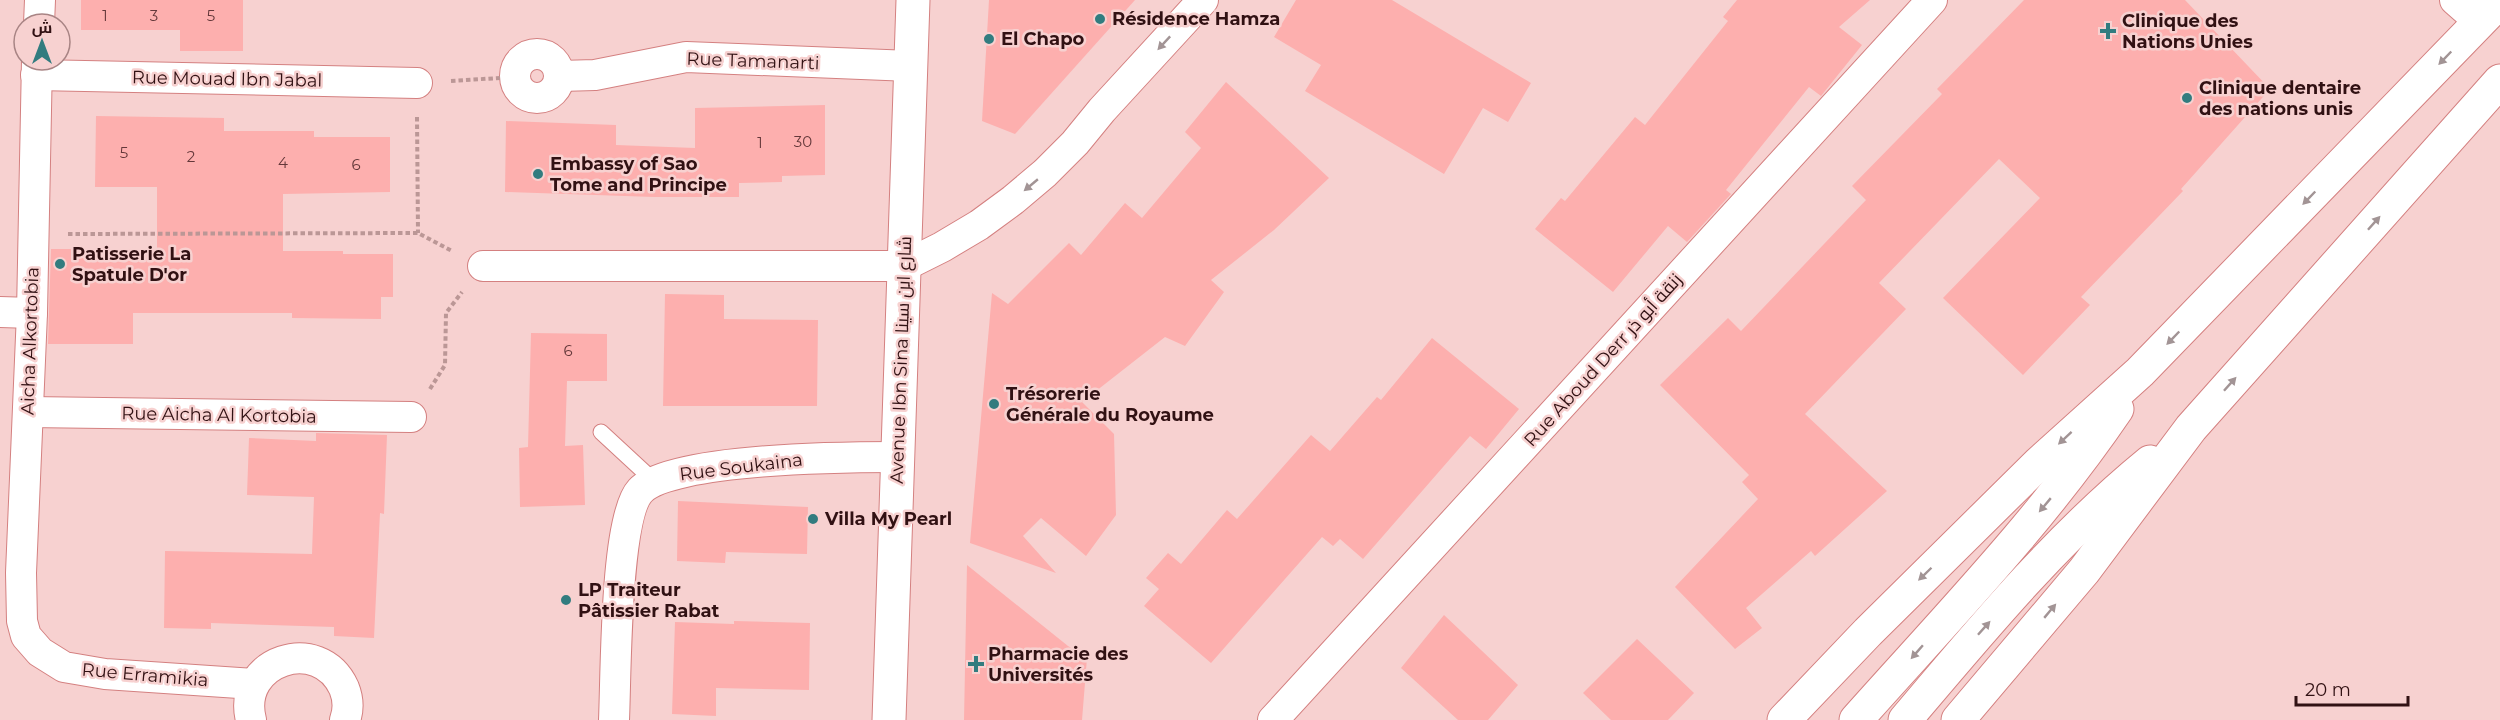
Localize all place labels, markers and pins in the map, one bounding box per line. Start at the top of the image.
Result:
place label: Résidence Hamza [1112,8,1280,30]
place label: Clinique des Nations Unies [2122,10,2253,53]
marker: Résidence Hamza [1093,12,1107,26]
marker: Clinique des Nations Unies [2099,22,2117,40]
place label: El Chapo [1001,28,1085,50]
marker: El Chapo [982,32,996,46]
place label: Clinique dentaire des nations unis [2199,77,2361,120]
marker: Clinique dentaire des nations unis [2180,91,2194,105]
place label: Embassy of Sao Tome and Principe [550,153,727,196]
marker: Embassy of Sao Tome and Principe [531,167,545,181]
place label: Patisserie La Spatule D'or [72,243,191,286]
marker: Patisserie La Spatule D'or [53,257,67,271]
place label: Trésorerie Générale du Royaume [1006,383,1214,426]
marker: Trésorerie Générale du Royaume [987,397,1001,411]
place label: Villa My Pearl [824,508,952,530]
marker: Villa My Pearl [806,512,820,526]
place label: LP Traiteur Pâtissier Rabat [578,579,720,622]
marker: LP Traiteur Pâtissier Rabat [559,593,573,607]
place label: Pharmacie des Universités [988,643,1129,686]
marker: Pharmacie des Universités [969,657,983,671]

